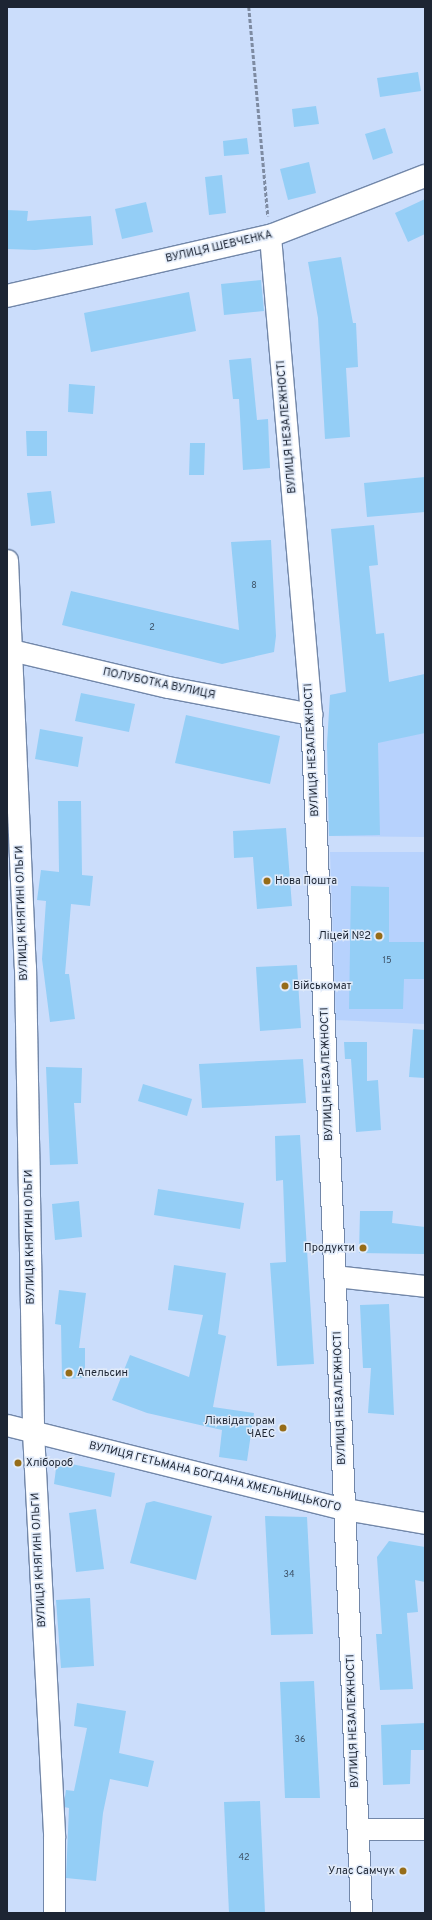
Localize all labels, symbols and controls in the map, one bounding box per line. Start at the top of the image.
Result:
street label: ВУЛИЦЯ ШЕВЧЕНКА [164,228,274,266]
street label: ВУЛИЦЯ НЕЗАЛЕЖНОСТІ [275,360,299,494]
house number: 8 [251,581,257,591]
house number: 2 [149,623,155,633]
street label: ПОЛУБОТКА ВУЛИЦЯ [101,666,217,702]
street label: ВУЛИЦЯ НЕЗАЛЕЖНОСТІ [302,683,322,817]
street label: ВУЛИЦЯ КНЯГИНІ ОЛЬГИ [13,845,31,981]
place label: Нова Пошта [275,874,337,888]
marker: Нова Пошта [262,876,272,886]
place label: Ліцей №2 [318,929,371,943]
marker: Ліцей №2 [374,931,384,941]
house number: 15 [383,956,391,966]
place label: Вiйськомат [293,979,351,993]
marker: Вiйськомат [280,981,290,991]
street label: ВУЛИЦЯ НЕЗАЛЕЖНОСТІ [318,1007,336,1141]
street label: ВУЛИЦЯ КНЯГИНІ ОЛЬГИ [22,1169,38,1305]
place label: Продукти [304,1241,355,1255]
marker: Продукти [358,1243,368,1253]
street label: ВУЛИЦЯ НЕЗАЛЕЖНОСТІ [331,1331,349,1465]
place label: Апельсин [77,1366,128,1380]
marker: Апельсин [64,1368,74,1378]
place label: Ліквідаторам ЧАЕС [204,1415,275,1441]
marker: Ліквідаторам ЧАЕС [278,1423,288,1433]
street label: ВУЛИЦЯ ГЕТЬМАНА БОГДАНА ХМЕЛЬНИЦЬКОГО [87,1439,343,1515]
place label: Хлібороб [26,1456,73,1470]
marker: Хлібороб [13,1458,23,1468]
street label: ВУЛИЦЯ КНЯГИНІ ОЛЬГИ [29,1492,49,1628]
house number: 34 [283,1570,295,1580]
street label: ВУЛИЦЯ НЕЗАЛЕЖНОСТІ [344,1654,362,1788]
house number: 36 [295,1735,305,1745]
house number: 42 [238,1853,250,1863]
place label: Улас Самчук [328,1864,395,1878]
marker: Улас Самчук [398,1866,408,1876]

